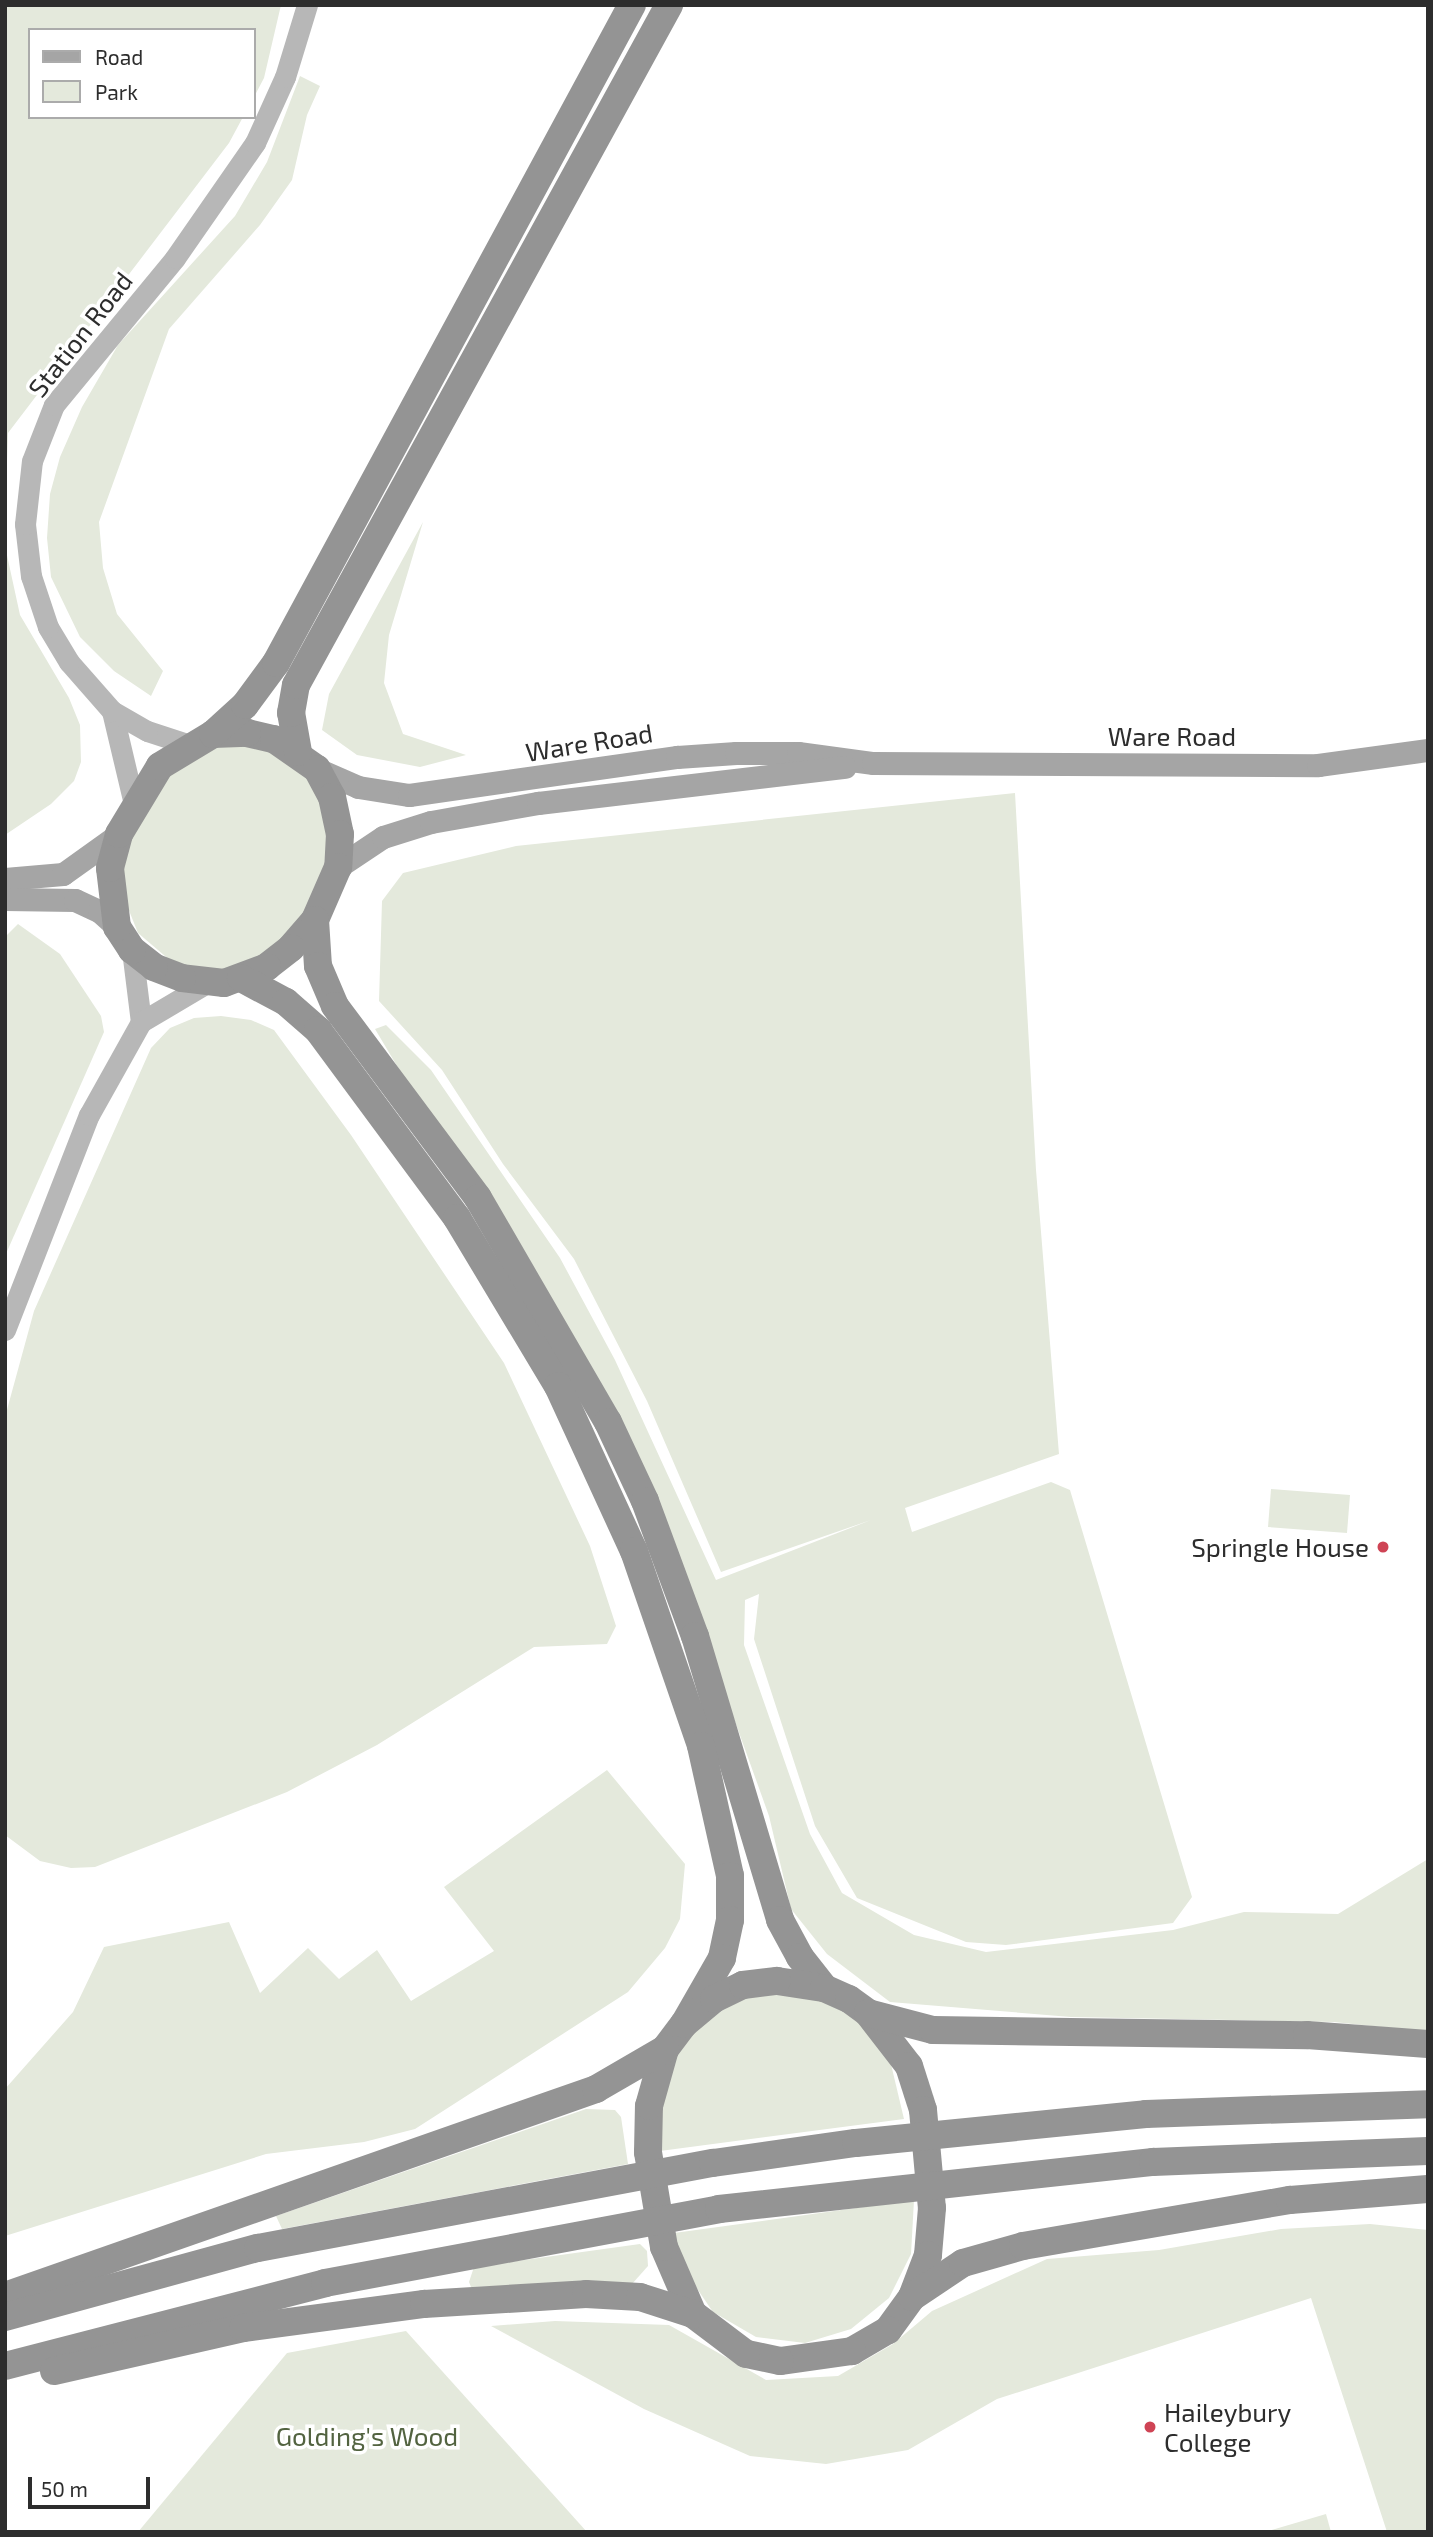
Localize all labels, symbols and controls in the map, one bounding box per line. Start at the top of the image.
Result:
legend [28,28,256,119]
text: Road [95,44,143,69]
text: Park [95,79,138,104]
street label: Station Road [21,265,139,403]
street label: Ware Road [523,717,655,767]
street label: Ware Road [1108,720,1236,752]
place label: Springle House [1191,1531,1369,1563]
marker: Springle House [1375,1539,1391,1555]
place label: Haileybury College [1164,2396,1291,2458]
marker: Haileybury College [1142,2419,1158,2435]
park label: Golding's Wood [276,2420,458,2452]
scale bar [32,2464,154,2508]
text: 50 m [41,2476,88,2501]

